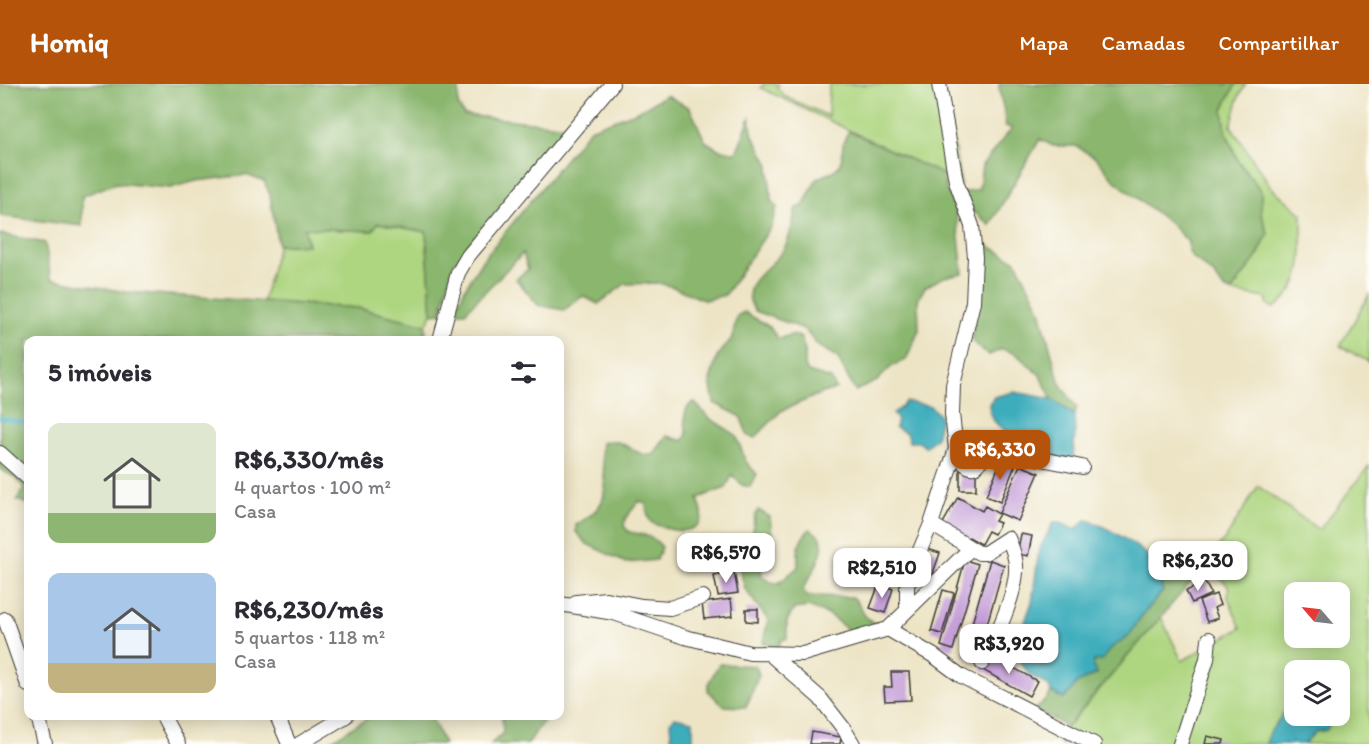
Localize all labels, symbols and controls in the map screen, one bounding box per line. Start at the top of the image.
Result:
text: Homiq [30,25,109,59]
text: Mapa [1020,30,1068,55]
text: Camadas [1101,30,1185,55]
text: Compartilhar [1218,30,1339,55]
text: 5 imóveis [48,356,152,388]
icon: filters [507,356,540,389]
pin: R$6,330 [945,430,1055,481]
text: R$6,330 [964,437,1036,461]
text: R$6,330/mês [234,443,384,475]
icon: home [96,447,168,519]
text: 4 quartos · 100 m² [234,475,391,499]
text: Casa [234,499,276,523]
pin: R$6,570 [671,533,781,584]
text: R$6,570 [691,540,761,564]
pin: R$6,230 [1143,541,1253,592]
pin: R$2,510 [827,548,937,599]
text: R$6,230 [1162,548,1234,572]
text: R$2,510 [847,555,917,579]
north arrow [1284,582,1350,648]
map controls [1284,582,1350,726]
text: R$6,230/mês [234,593,383,625]
icon: home [96,597,168,669]
pin: R$3,920 [954,624,1064,675]
text: 5 quartos · 118 m² [234,625,385,649]
text: R$3,920 [973,631,1045,655]
text: Casa [234,649,276,673]
button: layers [1284,660,1350,726]

